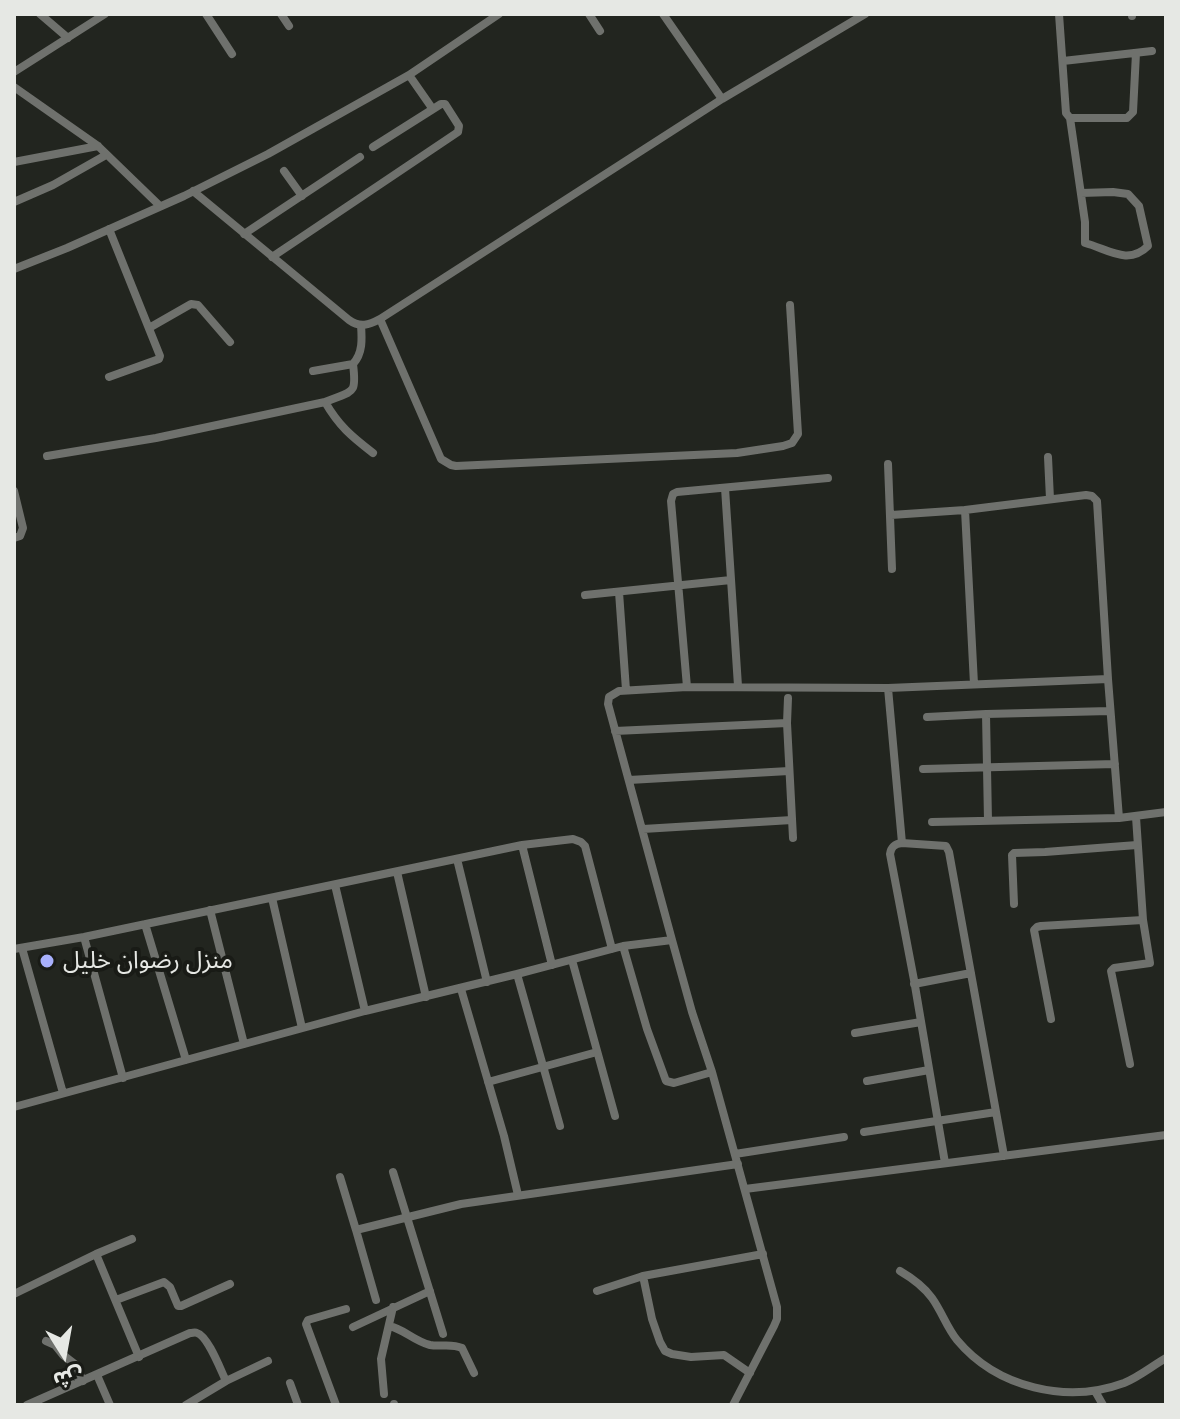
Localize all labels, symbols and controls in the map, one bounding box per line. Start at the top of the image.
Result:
place label: منزل رضوان خليل [63,947,233,975]
marker: منزل رضوان خليل [38,952,56,970]
north arrow [24,1315,104,1395]
text: ش [51,1363,86,1394]

